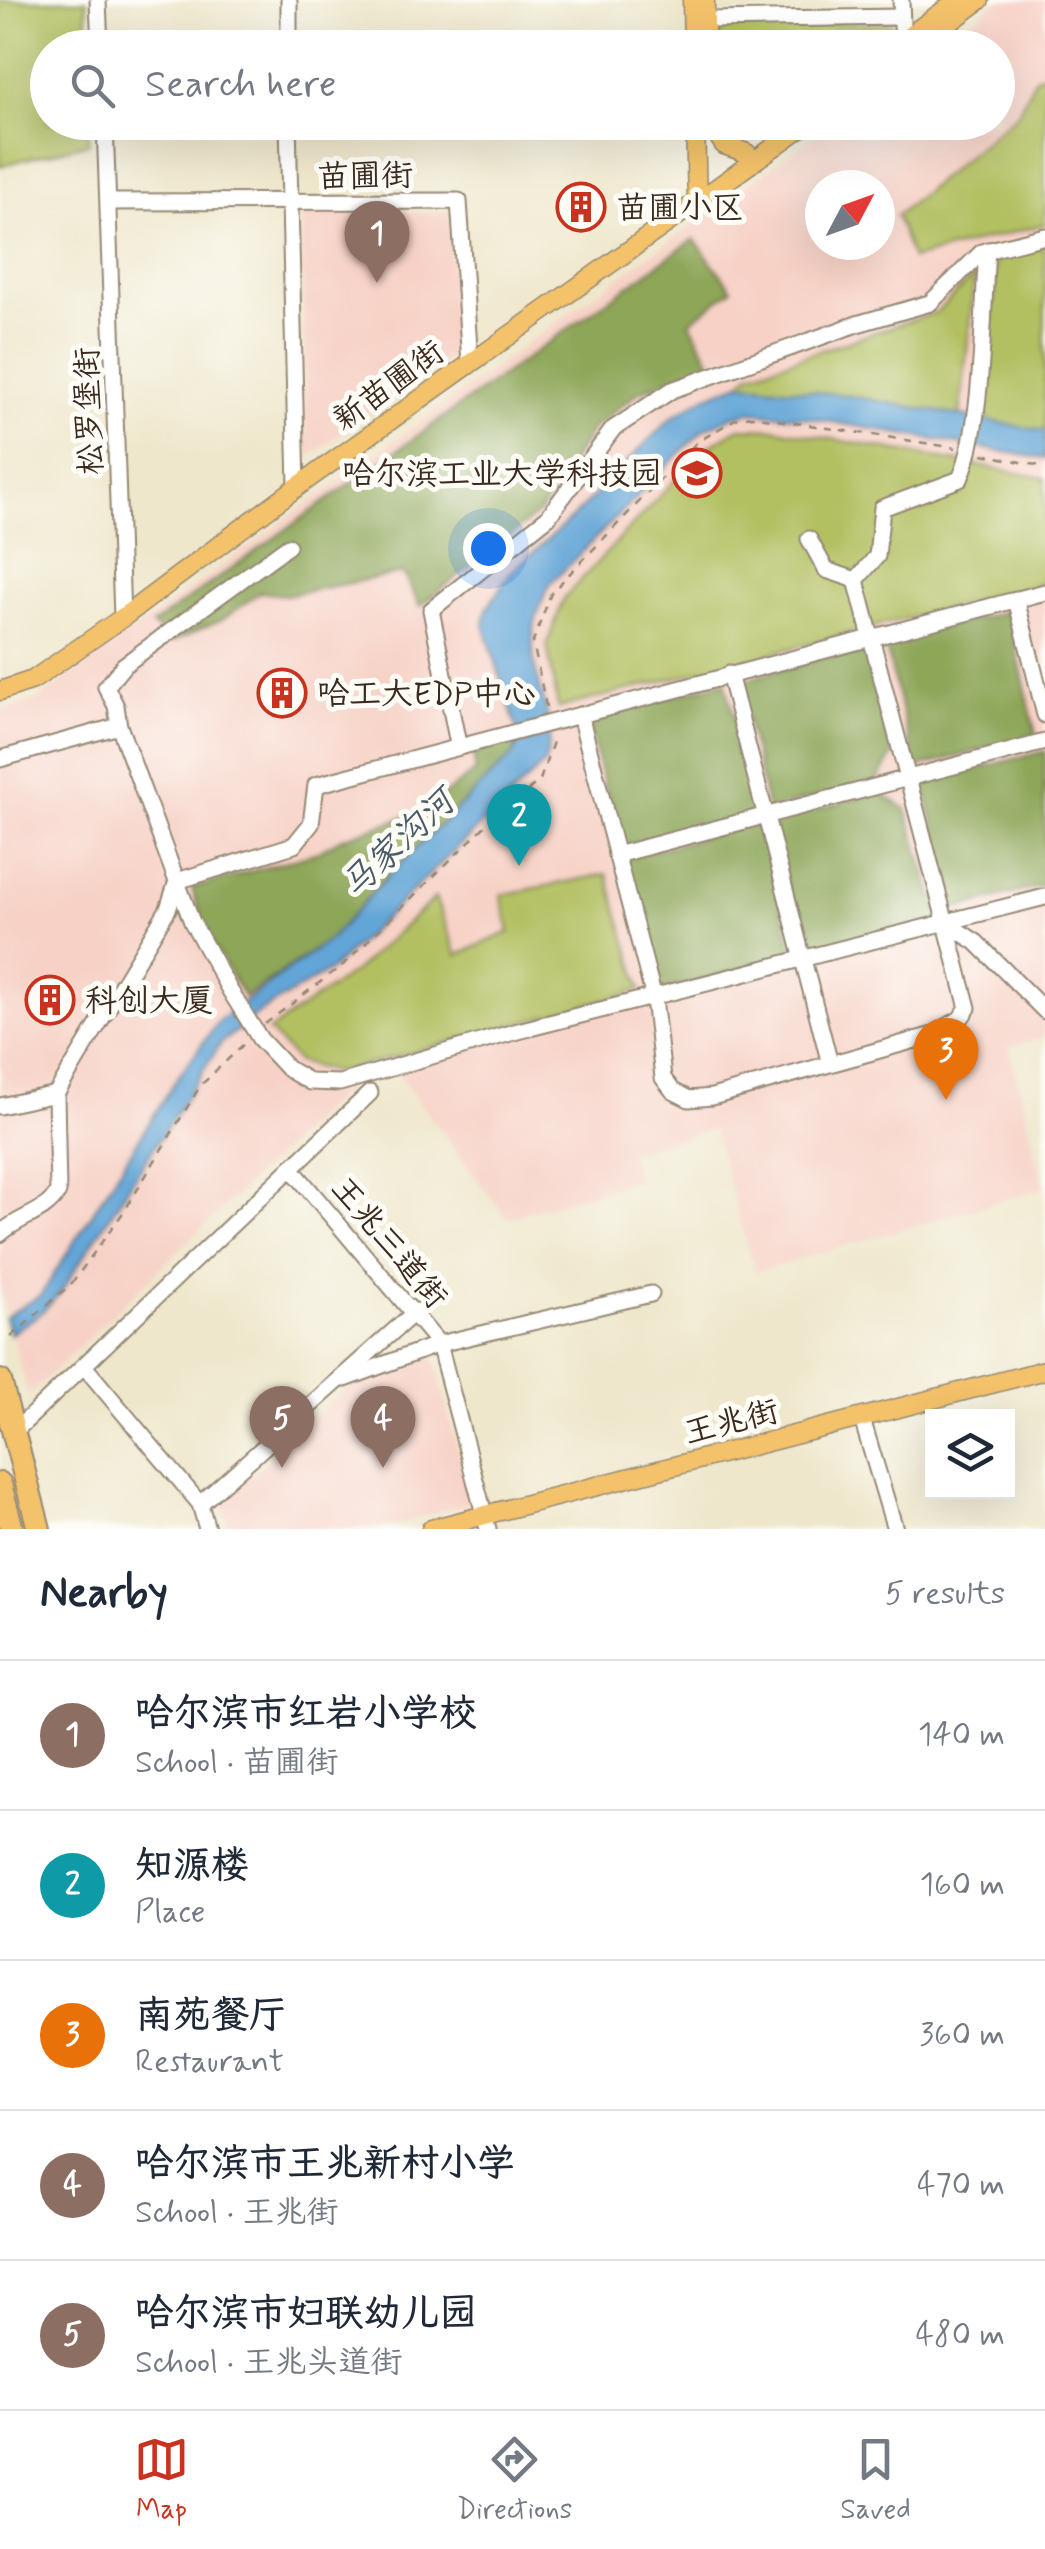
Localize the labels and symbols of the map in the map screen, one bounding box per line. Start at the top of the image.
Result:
street label: 苗圃街 [317,155,413,199]
north arrow [805,170,895,260]
building icon: 苗圃小区 [555,181,607,233]
place label: 苗圃小区 [616,188,744,230]
pin: 1 [344,200,410,283]
street label: 新苗圃街 [325,332,453,441]
street label: 松罗堡街 [67,346,113,476]
school or university icon: 哈尔滨工业大学科技园 [671,447,723,499]
place label: 哈尔滨工业大学科技园 [342,454,662,496]
your location [463,523,514,574]
building icon: 哈工大EDP中心 [256,667,308,719]
place label: 哈工大EDP中心 [317,674,536,716]
water label: 马家沟河 [331,776,469,909]
pin: 2 [486,784,552,866]
building icon: 科创大厦 [24,974,76,1026]
place label: 科创大厦 [85,981,213,1023]
pin: 3 [914,1018,978,1100]
street label: 王兆三道街 [321,1168,456,1318]
pin: 5 [250,1386,314,1468]
pin: 4 [350,1386,416,1468]
street label: 王兆街 [680,1391,783,1455]

